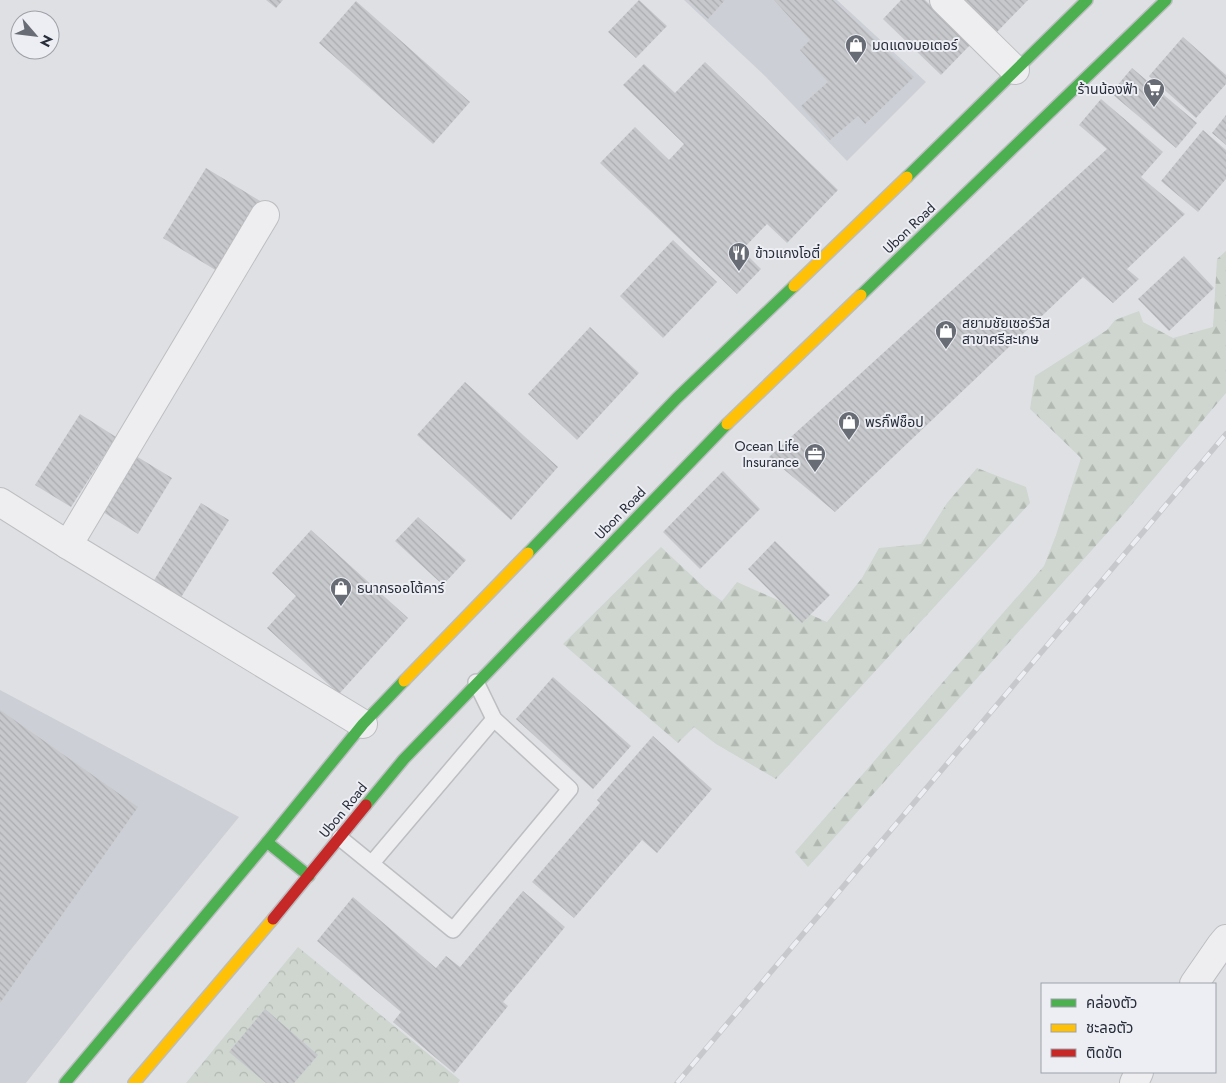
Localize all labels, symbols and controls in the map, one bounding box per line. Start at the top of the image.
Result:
north arrow [10,10,60,60]
text: N [35,31,58,51]
shop icon: มดแดงมอเตอร์ [844,33,868,64]
place label: มดแดงมอเตอร์ [872,35,958,55]
supermarket icon: ร้านน้องฟ้า [1142,77,1166,108]
place label: ร้านน้องฟ้า [1078,79,1138,99]
street label: Ubon Road [878,198,940,258]
restaurant icon: ข้าวแกงโอตี๋ [727,241,751,272]
place label: ข้าวแกงโอตี๋ [755,243,820,263]
place label: สยามชัยเซอร์วิส สาขาศรีสะเกษ [962,313,1050,349]
shop icon: สยามชัยเซอร์วิส สาขาศรีสะเกษ [934,319,958,350]
shop icon: พรกิ๊ฟช็อป [837,410,861,441]
place label: พรกิ๊ฟช็อป [865,412,924,432]
place label: Ocean Life Insurance [735,436,799,472]
office icon: Ocean Life Insurance [803,442,827,473]
street label: Ubon Road [590,482,650,544]
shop icon: ธนากรออโต้คาร์ [329,576,353,607]
place label: ธนากรออโต้คาร์ [357,578,445,598]
street label: Ubon Road [314,778,372,842]
legend [1041,983,1216,1073]
text: คล่องตัว [1086,992,1137,1014]
text: ชะลอตัว [1086,1017,1133,1039]
text: ติดขัด [1086,1042,1122,1064]

